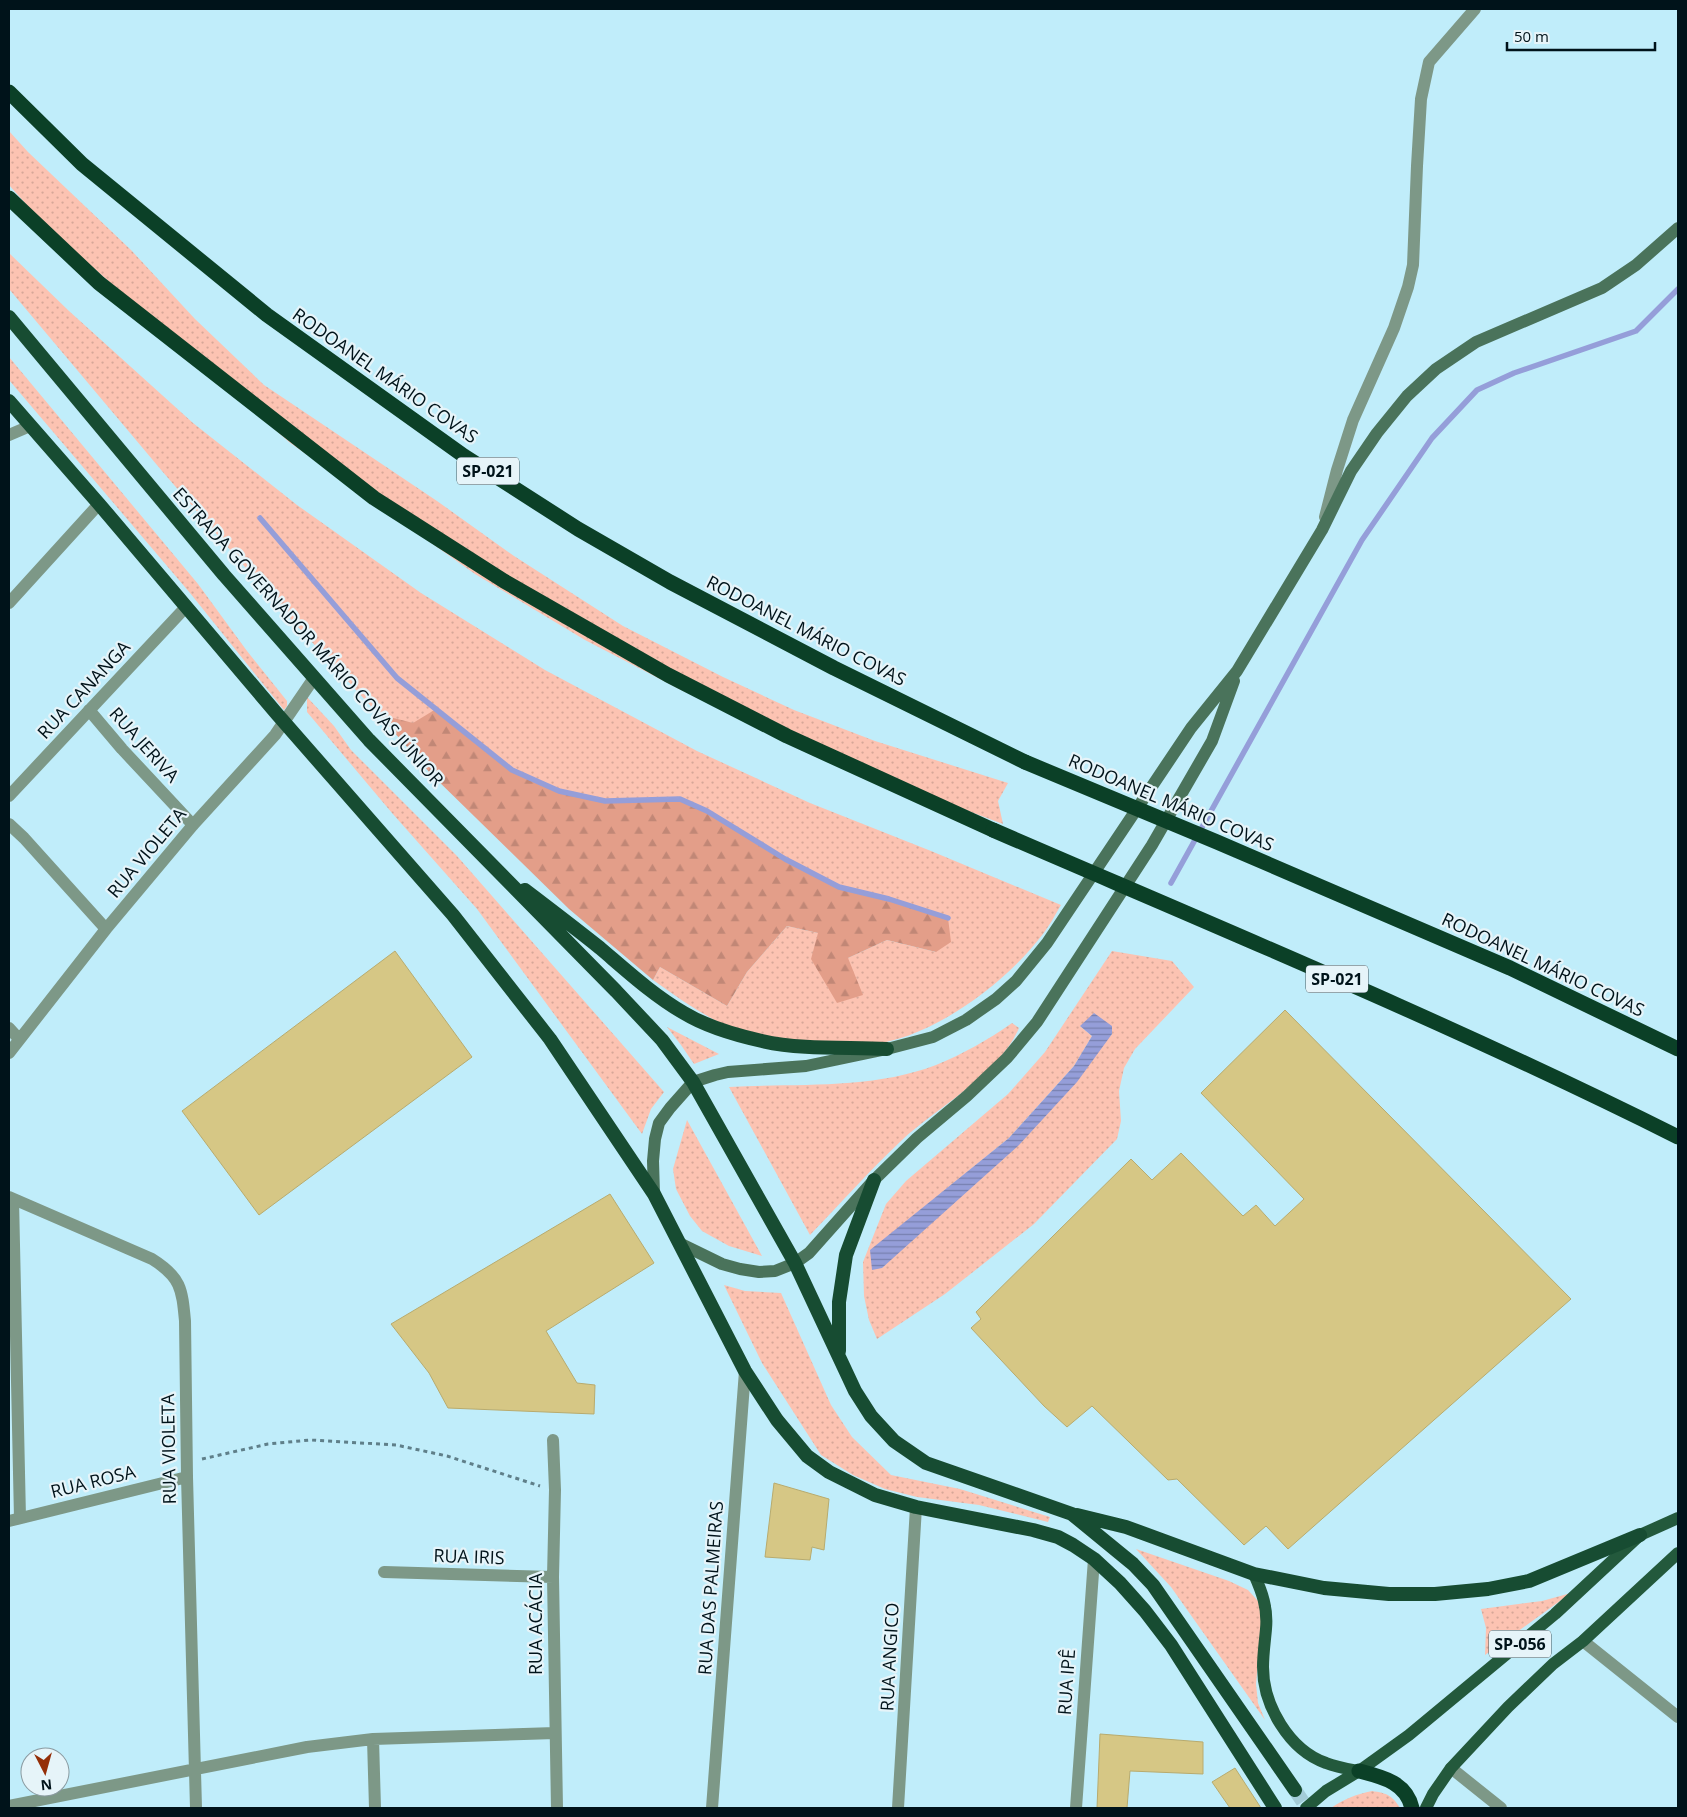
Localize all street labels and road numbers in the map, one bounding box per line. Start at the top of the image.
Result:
street label: RODOANEL MÁRIO COVAS [288,302,483,448]
road number: SP-021 [457,458,519,484]
street label: ESTRADA GOVERNADOR MÁRIO COVAS JÚNIOR [168,482,450,791]
street label: RODOANEL MÁRIO COVAS [703,569,910,691]
street label: RUA CANANGA [32,635,135,744]
street label: RUA JERIVA [105,702,185,788]
street label: RODOANEL MÁRIO COVAS [1065,748,1278,856]
street label: RUA VIOLETA [101,802,191,902]
street label: RODOANEL MÁRIO COVAS [1438,907,1649,1022]
road number: SP-021 [1306,966,1368,992]
street label: RUA VIOLETA [155,1393,181,1505]
street label: RUA ROSA [48,1459,138,1503]
street label: RUA DAS PALMEIRAS [692,1500,728,1676]
street label: RUA IRIS [433,1543,505,1569]
street label: RUA ACÁCIA [523,1572,547,1675]
street label: RUA ANGICO [874,1602,904,1712]
road number: SP-056 [1489,1630,1551,1658]
street label: RUA IPÊ [1052,1648,1080,1716]

